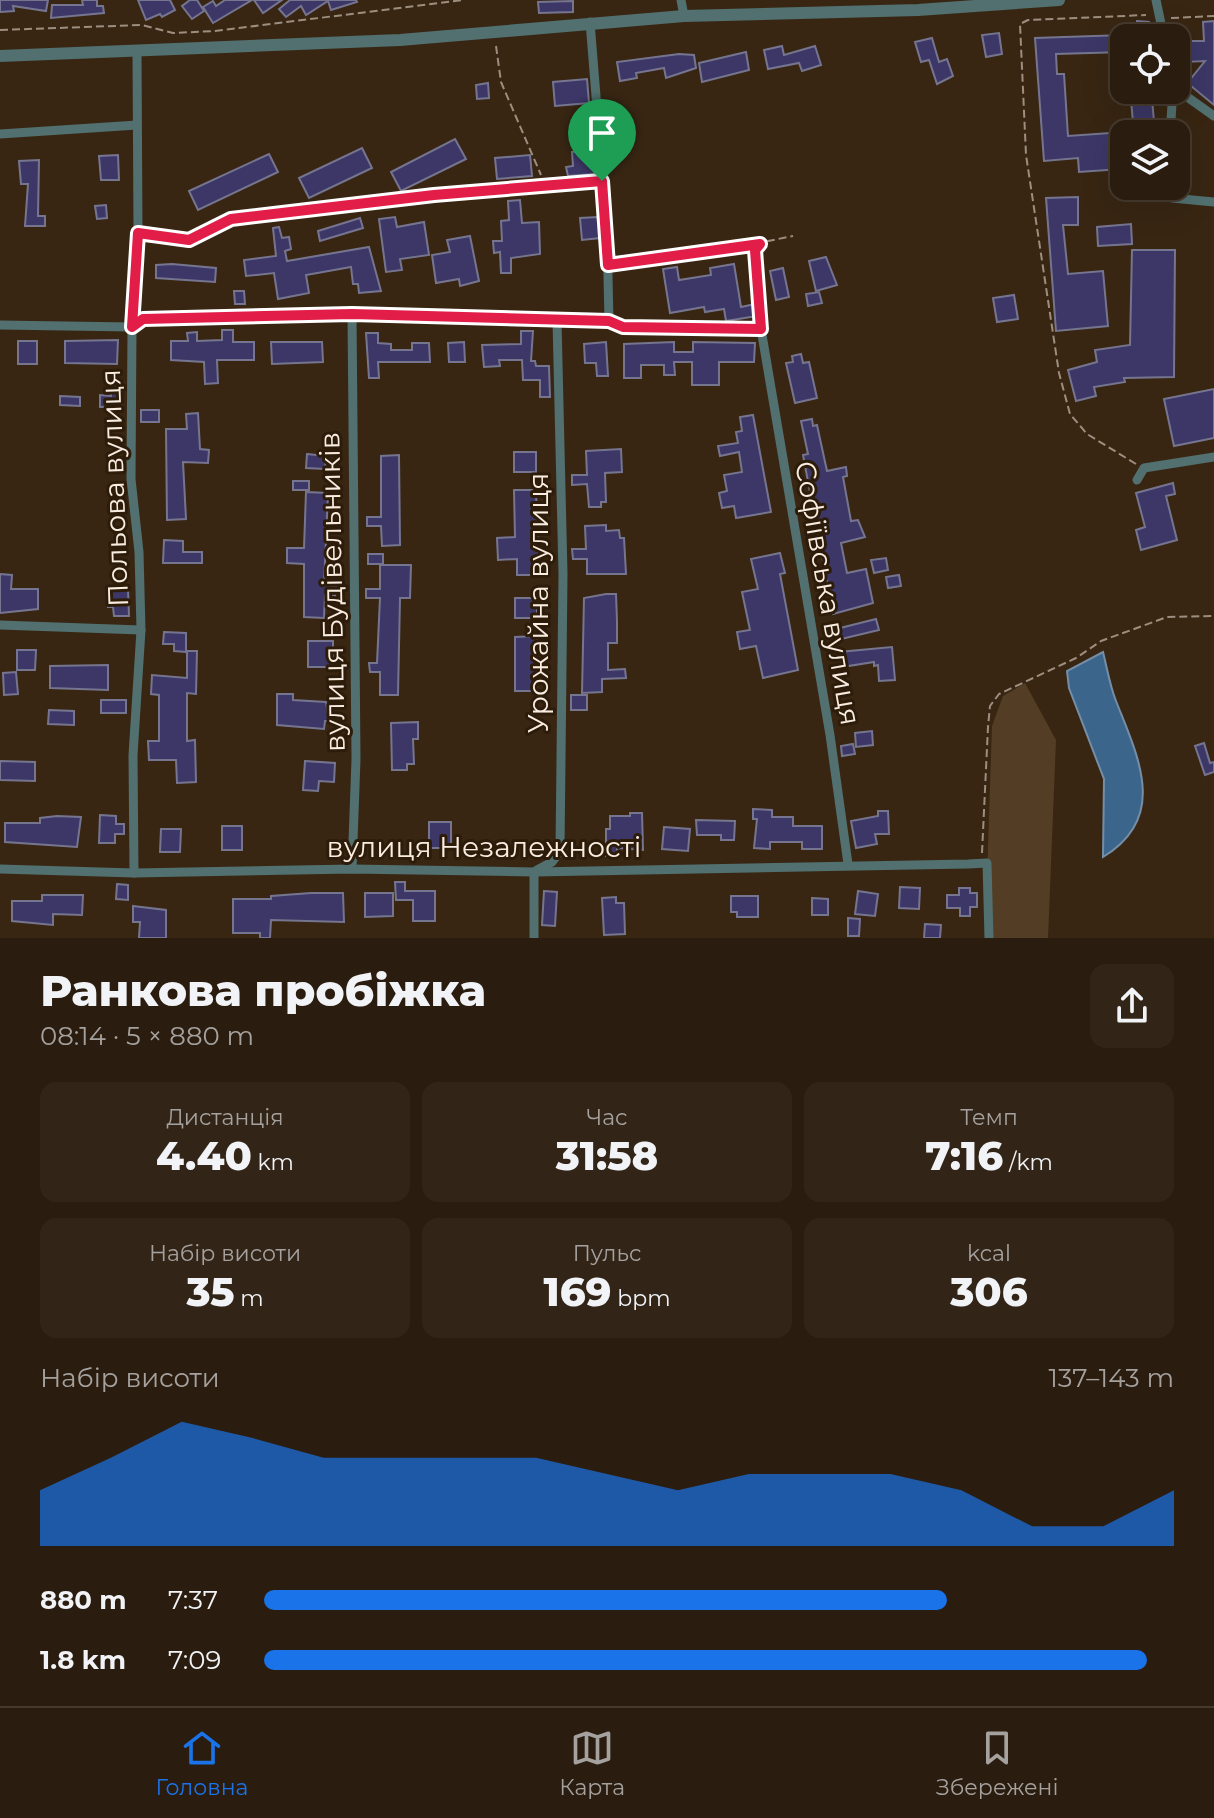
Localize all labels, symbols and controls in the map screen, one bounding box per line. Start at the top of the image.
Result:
map controls [1110,24,1190,200]
button: locate [1110,24,1190,104]
pin [568,99,636,181]
icon: arrive [580,111,624,155]
button: layers [1110,120,1190,200]
street label: Польова вулиця [93,369,135,607]
street label: вулиця Будівельників [312,432,352,752]
street label: Софіївська вулиця [788,458,868,728]
street label: Урожайна вулиця [521,473,555,733]
street label: вулиця Незалежності [327,830,641,864]
text: Ранкова пробіжка [40,963,486,1017]
button: share [1090,964,1174,1048]
text: 08:14 · 5 × 880 m [40,1020,254,1052]
text: Дистанція [166,1104,284,1131]
text: Час [587,1104,627,1131]
text: Темп [960,1104,1018,1131]
text: 4.40 [156,1131,252,1180]
text: 31:58 [556,1131,658,1180]
text: 7:16 [925,1131,1003,1180]
text: km [252,1149,294,1176]
text: /km [1003,1149,1053,1176]
text: Набір висоти [149,1240,301,1267]
text: Пульс [573,1240,641,1267]
text: kcal [967,1240,1011,1267]
text: 35 [186,1267,234,1316]
text: 169 [543,1267,612,1316]
text: 306 [950,1267,1028,1316]
text: m [234,1285,264,1312]
text: bpm [612,1285,671,1312]
text: Набір висоти [40,1362,220,1394]
text: 137–143 m [1048,1362,1174,1394]
text: 880 m [40,1584,127,1616]
text: 7:37 [168,1584,218,1616]
text: 1.8 km [40,1644,126,1676]
text: 7:09 [168,1644,221,1676]
tab: Головна [155,1726,248,1801]
tab: Карта [559,1726,625,1801]
tab: Збережені [936,1726,1058,1801]

